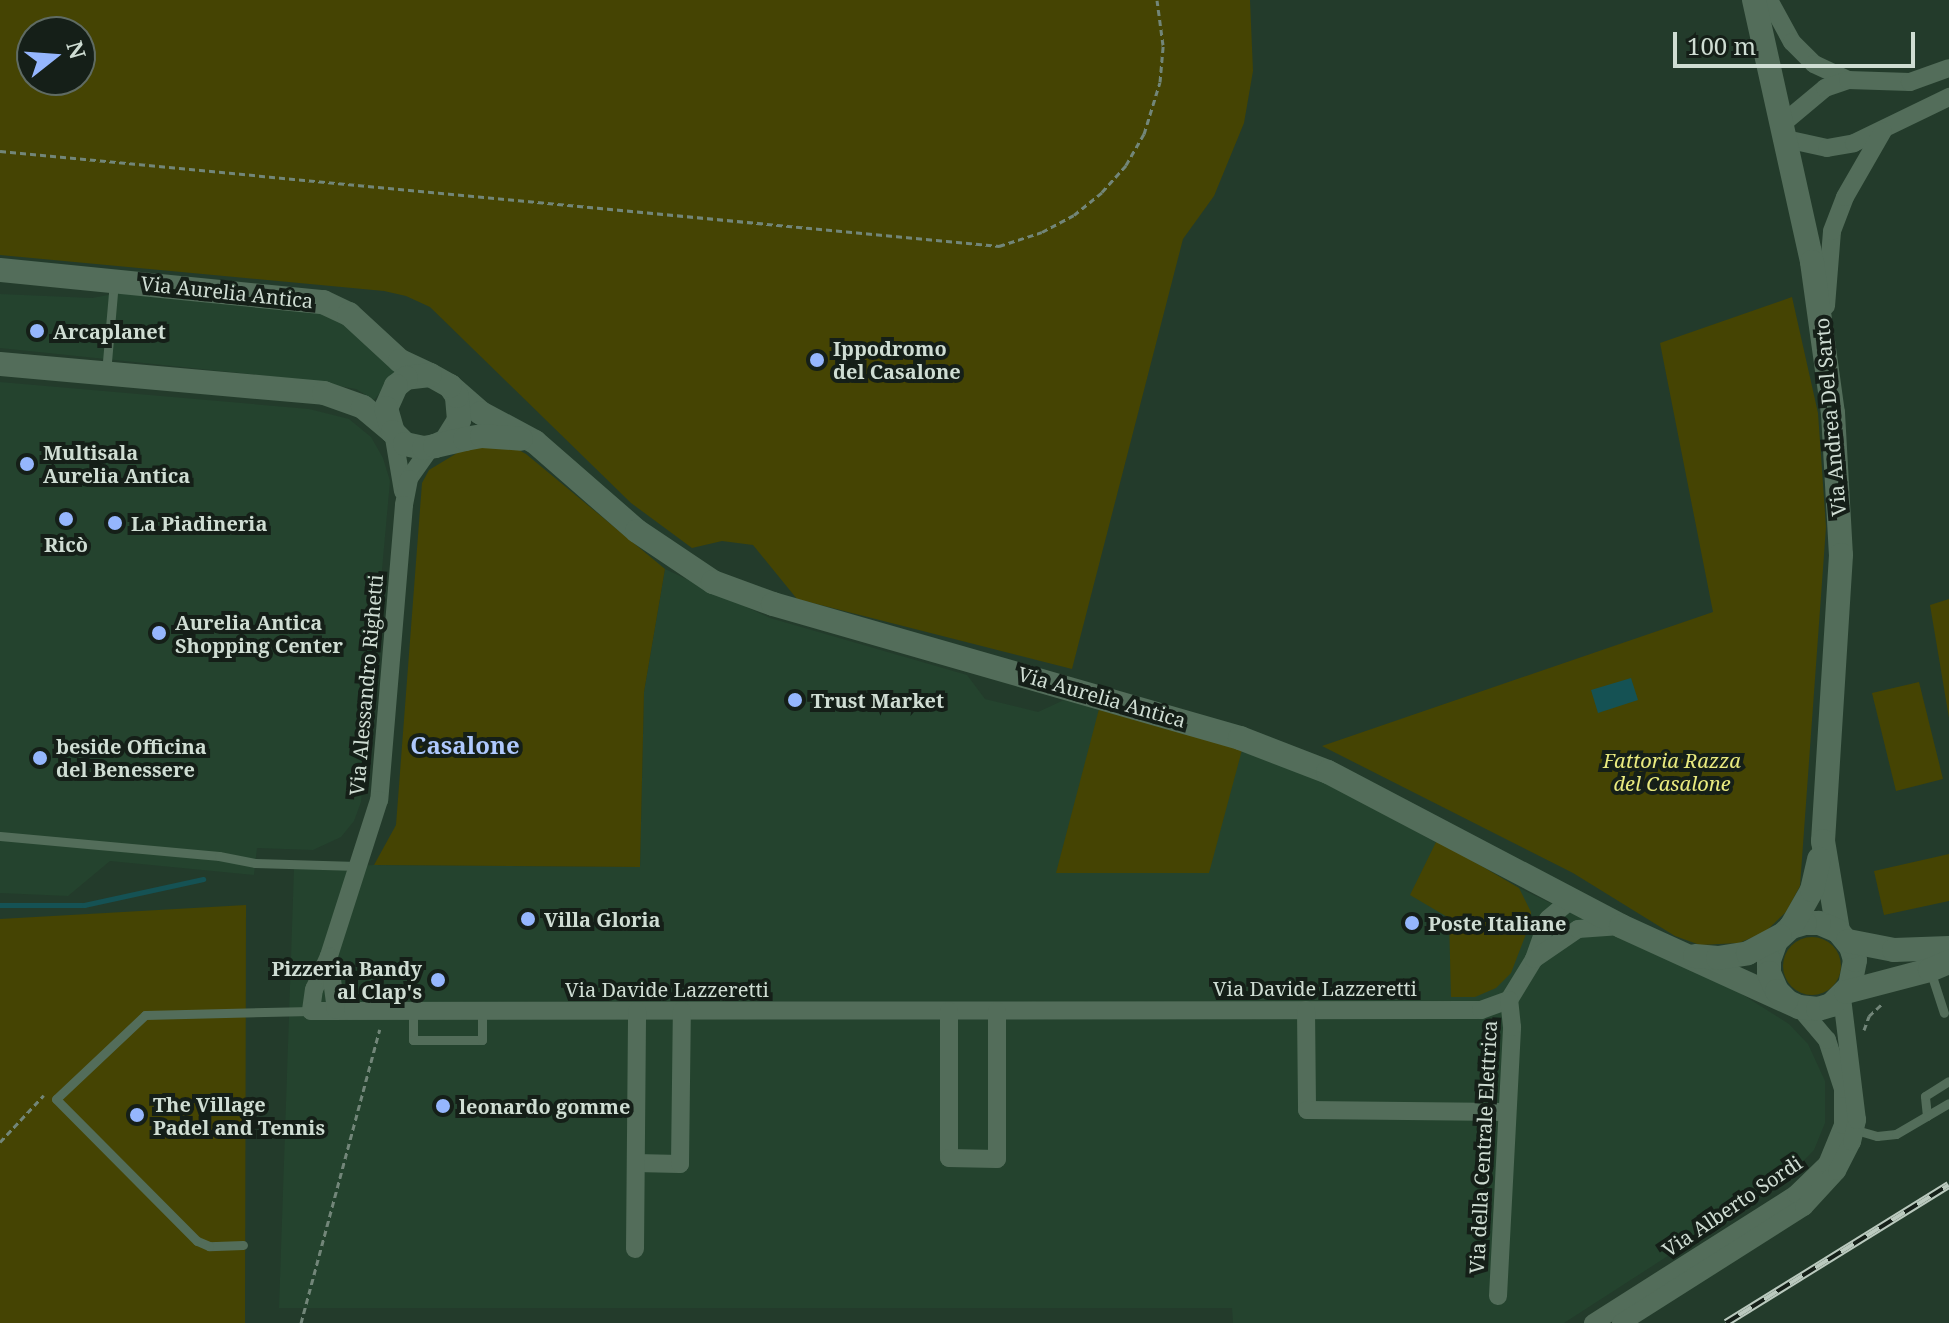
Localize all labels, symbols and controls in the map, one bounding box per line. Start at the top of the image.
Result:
north arrow [16,16,96,96]
scale bar [1677,16,1919,66]
text: 100 m [1687,29,1756,62]
text: N [60,37,94,62]
street label: Via Aurelia Antica [139,271,315,313]
street label: Via Andrea Del Sarto [1809,317,1851,517]
place label: Arcaplanet [53,319,166,343]
marker: Arcaplanet [28,322,46,340]
place label: Ippodromo del Casalone [833,336,961,383]
marker: Ippodromo del Casalone [808,351,826,369]
place label: Multisala Aurelia Antica [43,440,190,487]
marker: Multisala Aurelia Antica [18,455,36,473]
marker: Ricò [57,510,75,528]
place label: La Piadineria [131,511,267,535]
marker: La Piadineria [106,514,124,532]
place label: Ricò [44,532,88,556]
street label: Via Alessandro Righetti [344,573,388,797]
place label: Aurelia Antica Shopping Center [175,610,343,657]
marker: Aurelia Antica Shopping Center [150,624,168,642]
street label: Via Aurelia Antica [1015,662,1189,732]
place label: Trust Market [811,688,944,712]
marker: Trust Market [786,691,804,709]
district label: Casalone [410,731,520,759]
place label: beside Officina del Benessere [56,734,207,781]
marker: beside Officina del Benessere [31,749,49,767]
park label: Fattoria Razza del Casalone [1603,749,1741,796]
place label: Villa Gloria [544,907,660,931]
marker: Villa Gloria [519,910,537,928]
place label: Poste Italiane [1428,911,1566,935]
marker: Poste Italiane [1403,914,1421,932]
place label: Pizzeria Bandy al Clap's [272,956,422,1003]
marker: Pizzeria Bandy al Clap's [429,971,447,989]
street label: Via Davide Lazzeretti [1213,976,1417,1000]
street label: Via Davide Lazzeretti [565,977,769,1001]
street label: Via della Centrale Elettrica [1464,1020,1502,1274]
place label: The Village Padel and Tennis [153,1092,325,1139]
place label: leonardo gomme [459,1094,630,1118]
marker: leonardo gomme [434,1097,452,1115]
marker: The Village Padel and Tennis [128,1106,146,1124]
street label: Via Alberto Sordi [1658,1150,1806,1262]

